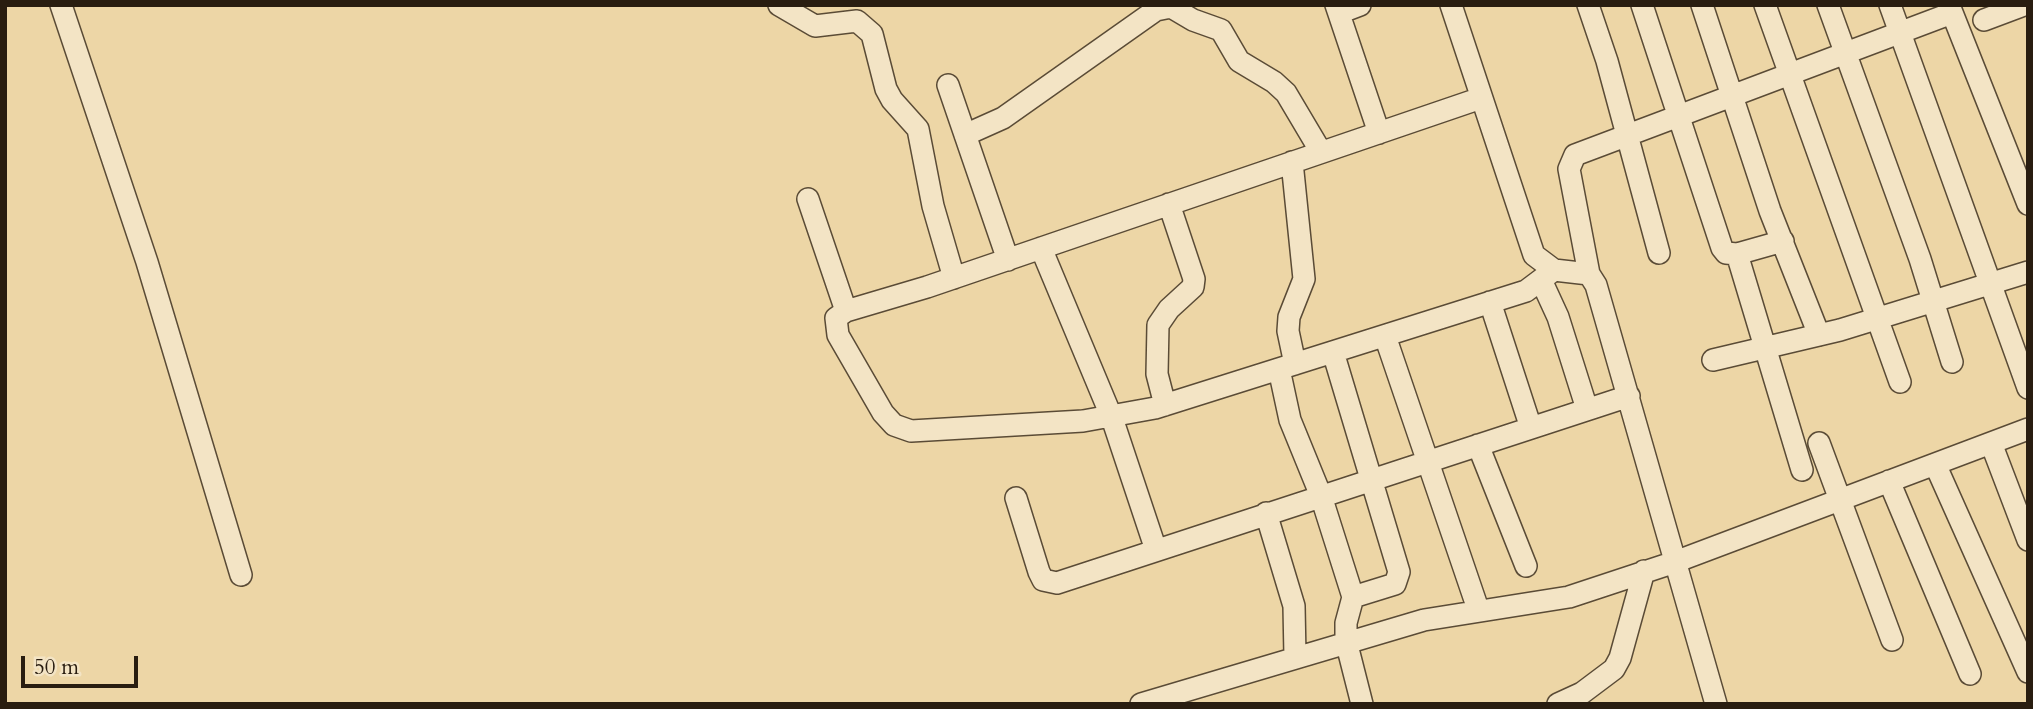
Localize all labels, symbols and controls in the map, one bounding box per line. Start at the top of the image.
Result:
scale bar [24,642,142,686]
text: 50 m [34,653,79,682]

